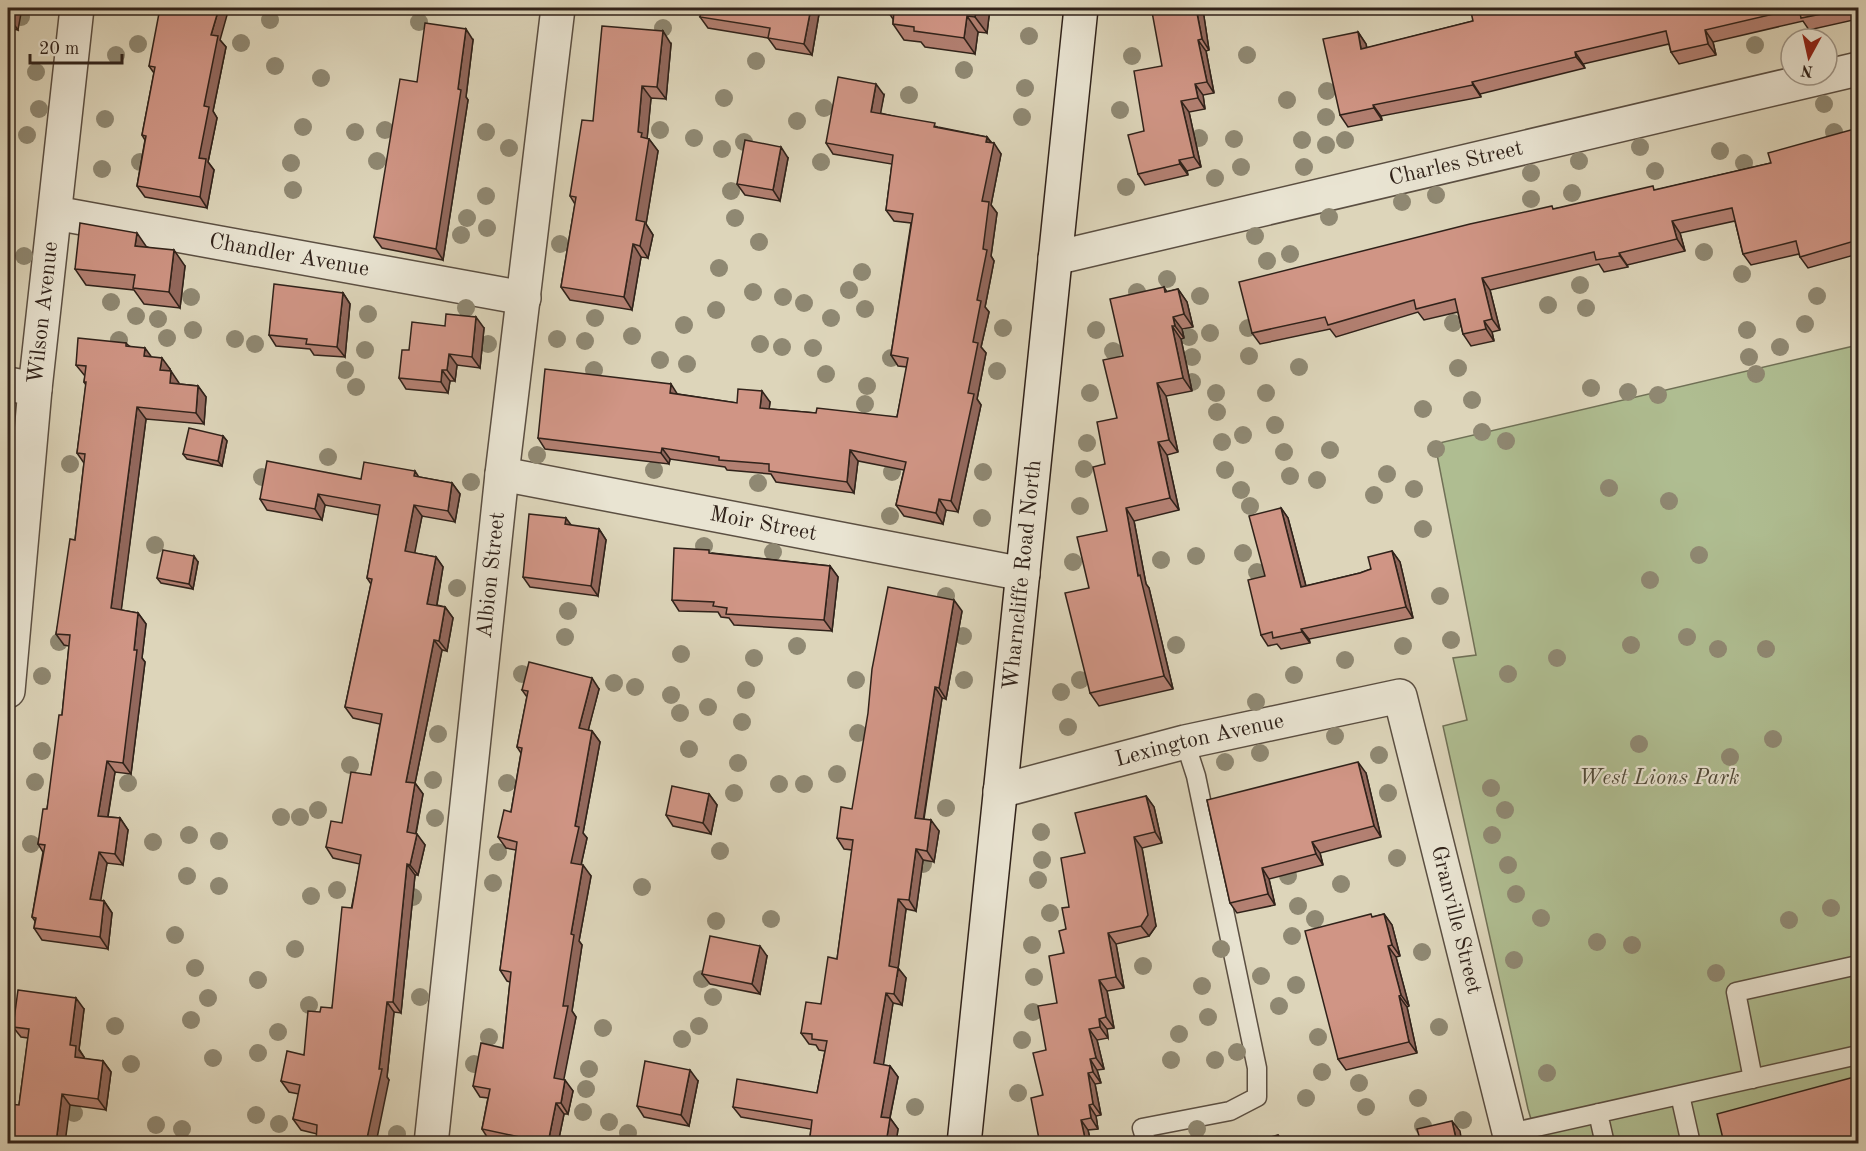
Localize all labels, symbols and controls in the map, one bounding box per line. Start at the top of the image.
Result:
scale bar [30,27,122,65]
north arrow [1779,27,1839,87]
text: 20 m [39,40,79,58]
text: N [1799,61,1814,79]
street label: Charles Street [1387,137,1525,190]
street label: Chandler Avenue [207,230,371,281]
street label: Wilson Avenue [25,240,62,385]
street label: Wharncliffe Road North [1000,459,1045,691]
street label: Moir Street [708,503,819,545]
street label: Albion Street [474,511,509,640]
street label: Lexington Avenue [1113,710,1286,771]
park label: West Lions Park [1578,767,1740,789]
street label: Granville Street [1427,844,1485,996]

